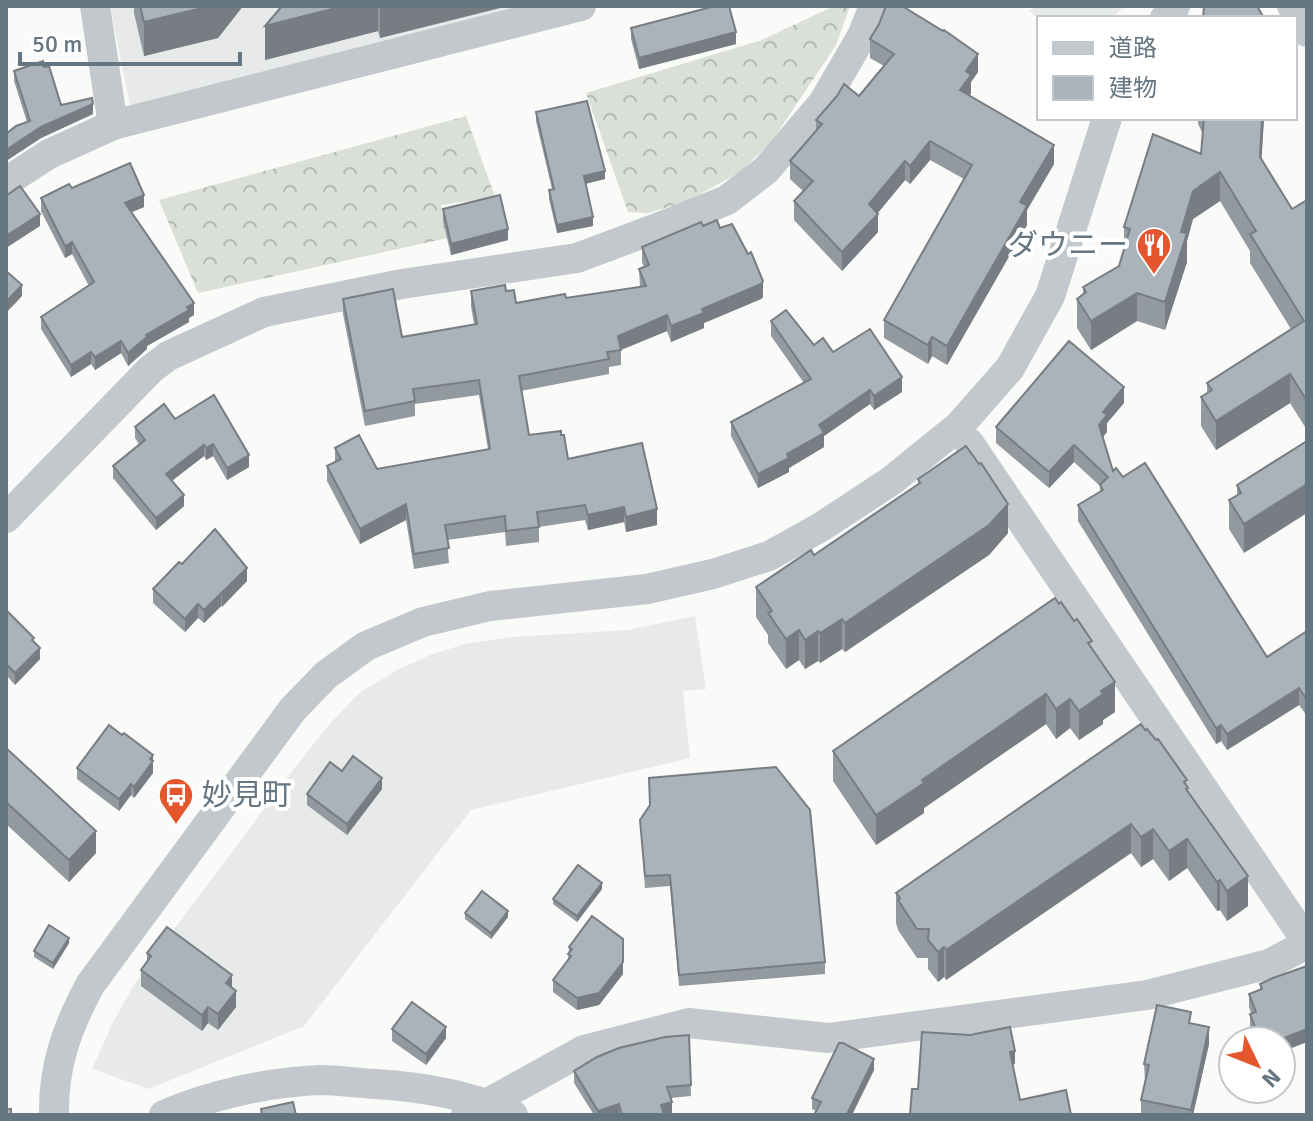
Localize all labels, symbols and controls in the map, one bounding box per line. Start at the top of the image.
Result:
scale bar [20,16,240,66]
legend [1037,16,1297,120]
text: 50 m [32,29,82,59]
text: 道路 [1109,33,1157,63]
text: 建物 [1109,73,1157,103]
restaurant icon: ダウニー [1135,226,1173,276]
place label: ダウニー [1008,227,1128,264]
bus stop icon: 妙見町 [157,776,195,826]
place label: 妙見町 [202,777,292,814]
north arrow [1217,1025,1297,1105]
text: N [1256,1063,1286,1093]

